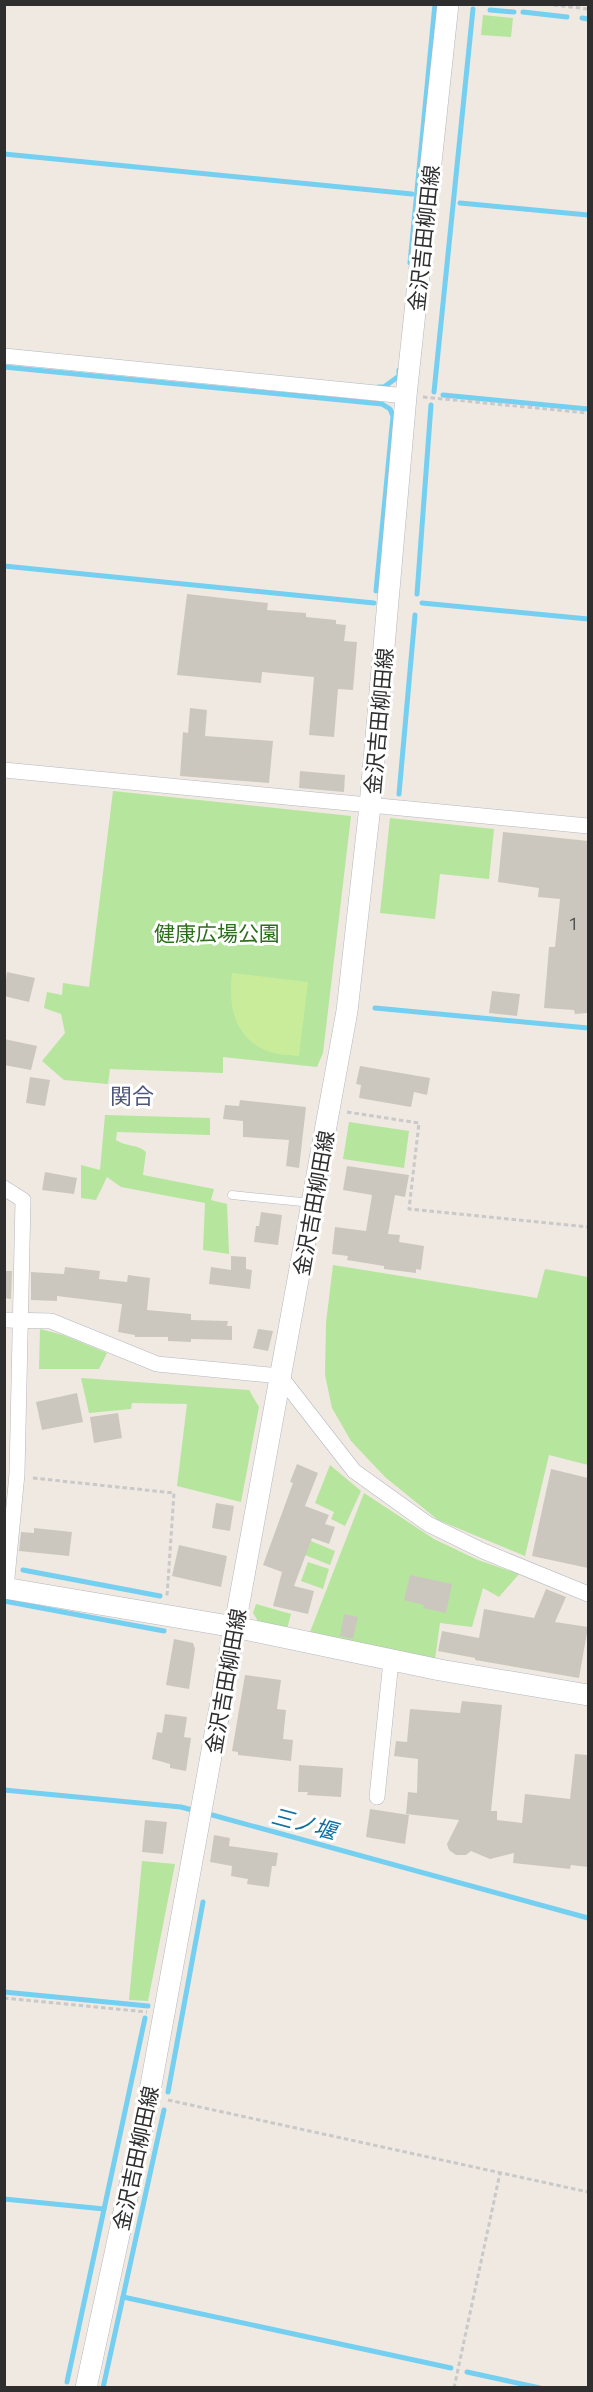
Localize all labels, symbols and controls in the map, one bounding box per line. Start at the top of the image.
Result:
street label: 金沢吉田柳田線 [403,164,443,312]
street label: 金沢吉田柳田線 [359,647,397,795]
house number: 1 [569,912,577,934]
park label: 健康広場公園 [154,920,280,945]
district label: 関合 [110,1082,154,1109]
street label: 金沢吉田柳田線 [288,1128,338,1278]
street label: 金沢吉田柳田線 [200,1606,250,1756]
water label: 三ノ堰 [269,1801,343,1846]
street label: 金沢吉田柳田線 [107,2084,163,2232]

